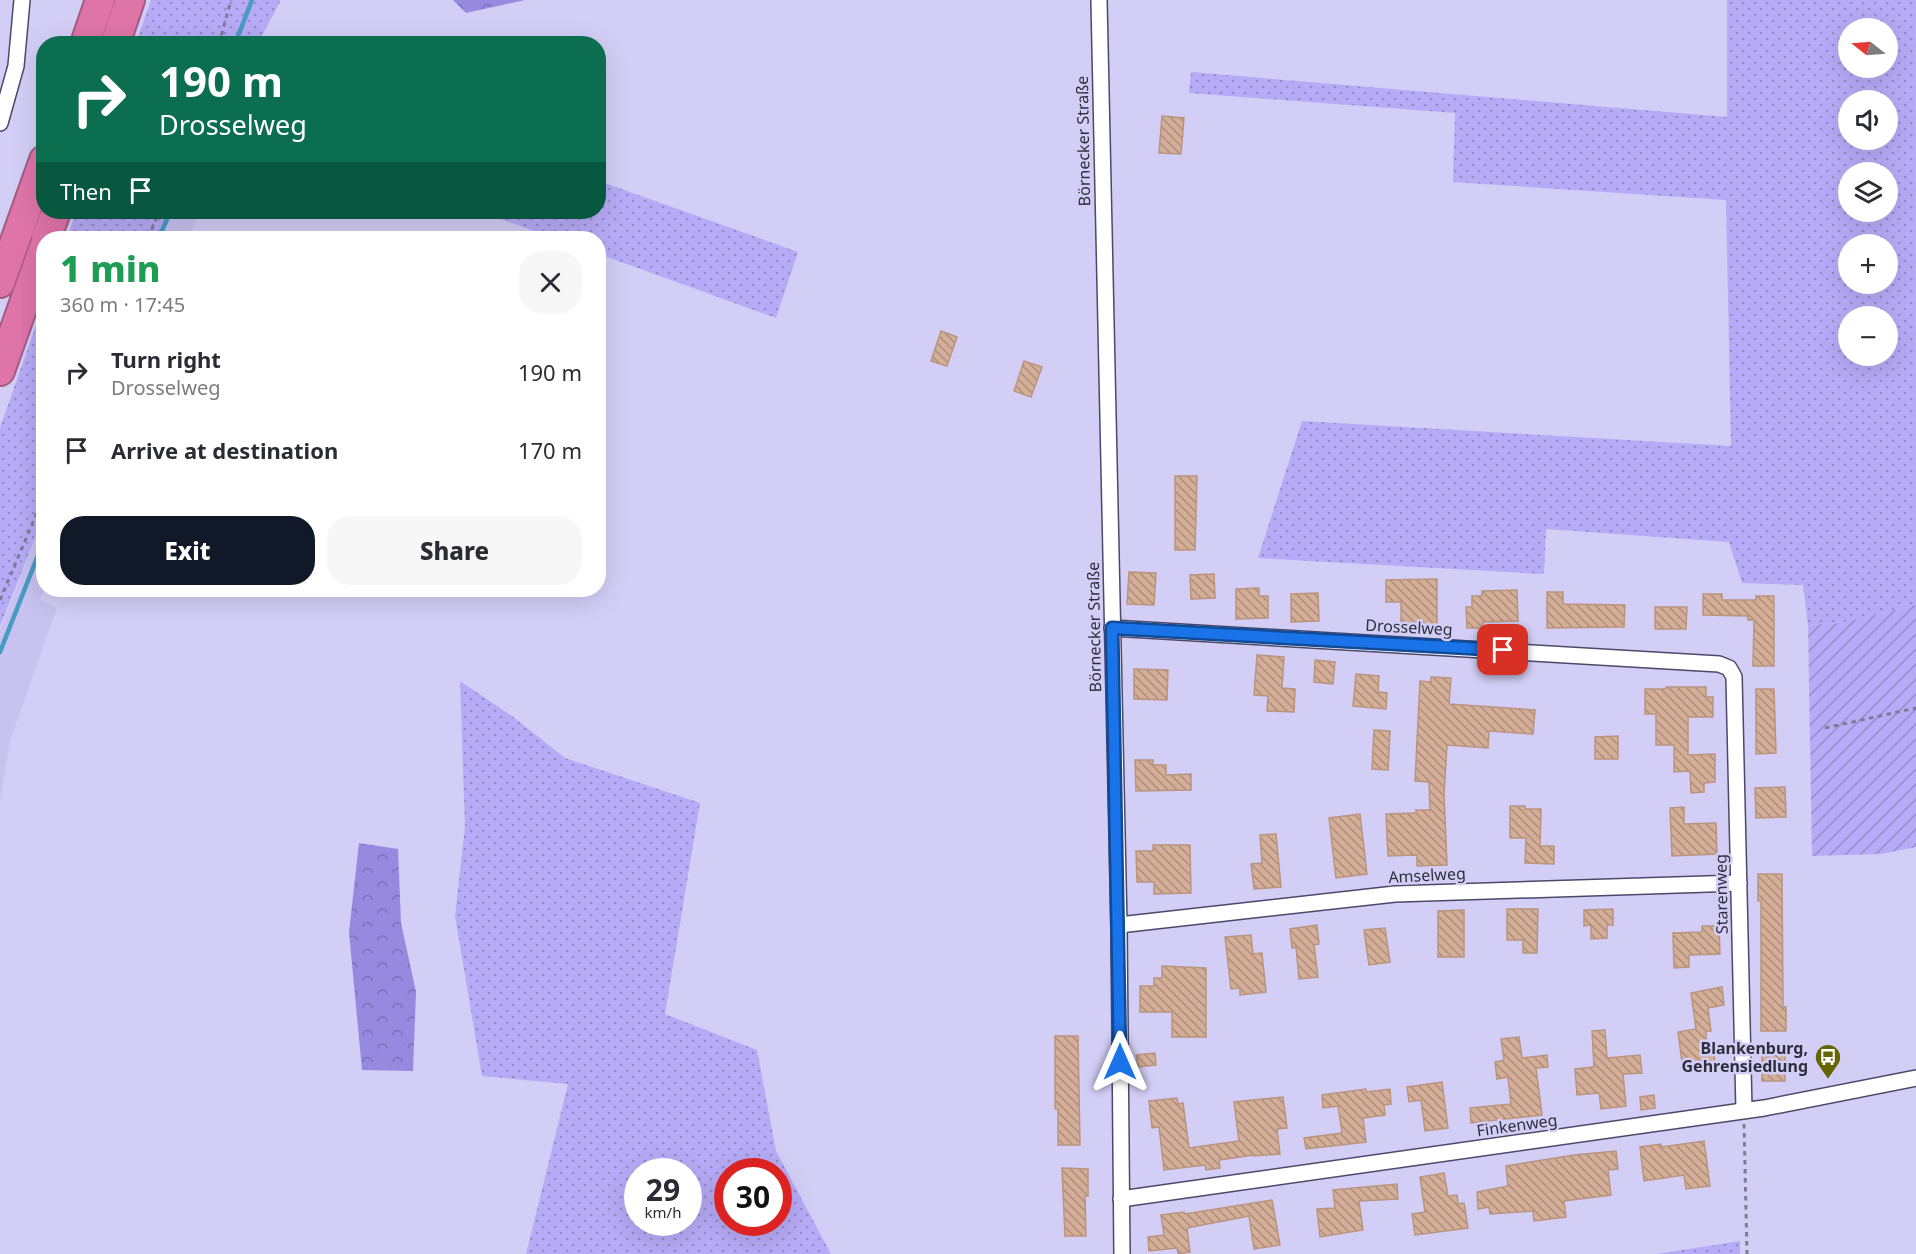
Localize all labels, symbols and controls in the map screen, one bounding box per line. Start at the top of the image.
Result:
north arrow [1838,18,1898,78]
map controls [1838,18,1898,366]
text: 190 m [159,52,283,109]
icon: right [60,60,138,138]
street label: Börnecker Straße [1071,76,1095,206]
button: sound [1838,90,1898,150]
text: Drosselweg [159,106,307,143]
button: layers [1838,162,1898,222]
icon: arrive [124,174,157,207]
text: Then [60,176,112,206]
button: + [1838,234,1898,294]
text: 1 min [60,244,161,293]
button: close [519,251,582,314]
text: 360 m · 17:45 [60,291,185,318]
button: − [1838,306,1898,366]
text: Turn right [111,344,221,374]
icon: right [60,356,93,389]
text: 190 m [518,357,582,387]
text: Drosselweg [111,374,220,401]
icon: arrive [60,434,93,467]
text: Arrive at destination [111,435,338,465]
text: 170 m [518,435,582,465]
button: Exit [60,516,315,585]
button: Share [327,516,582,585]
street label: Börnecker Straße [1082,562,1106,692]
street label: Drosselweg [1365,614,1453,640]
pin [1477,624,1528,675]
icon: arrive [1486,633,1519,666]
street label: Starenweg [1709,854,1733,934]
street label: Amselweg [1388,862,1466,888]
position arrow [1088,1030,1152,1094]
place label: Blankenburg, Gehrensiedlung [1682,1037,1808,1077]
bus stop icon: Blankenburg, Gehrensiedlung [1813,1042,1843,1080]
street label: Finkenweg [1475,1108,1559,1142]
speed limit sign: 30 [714,1158,792,1236]
text: 29 [646,1169,680,1210]
text: km/h [645,1202,681,1222]

